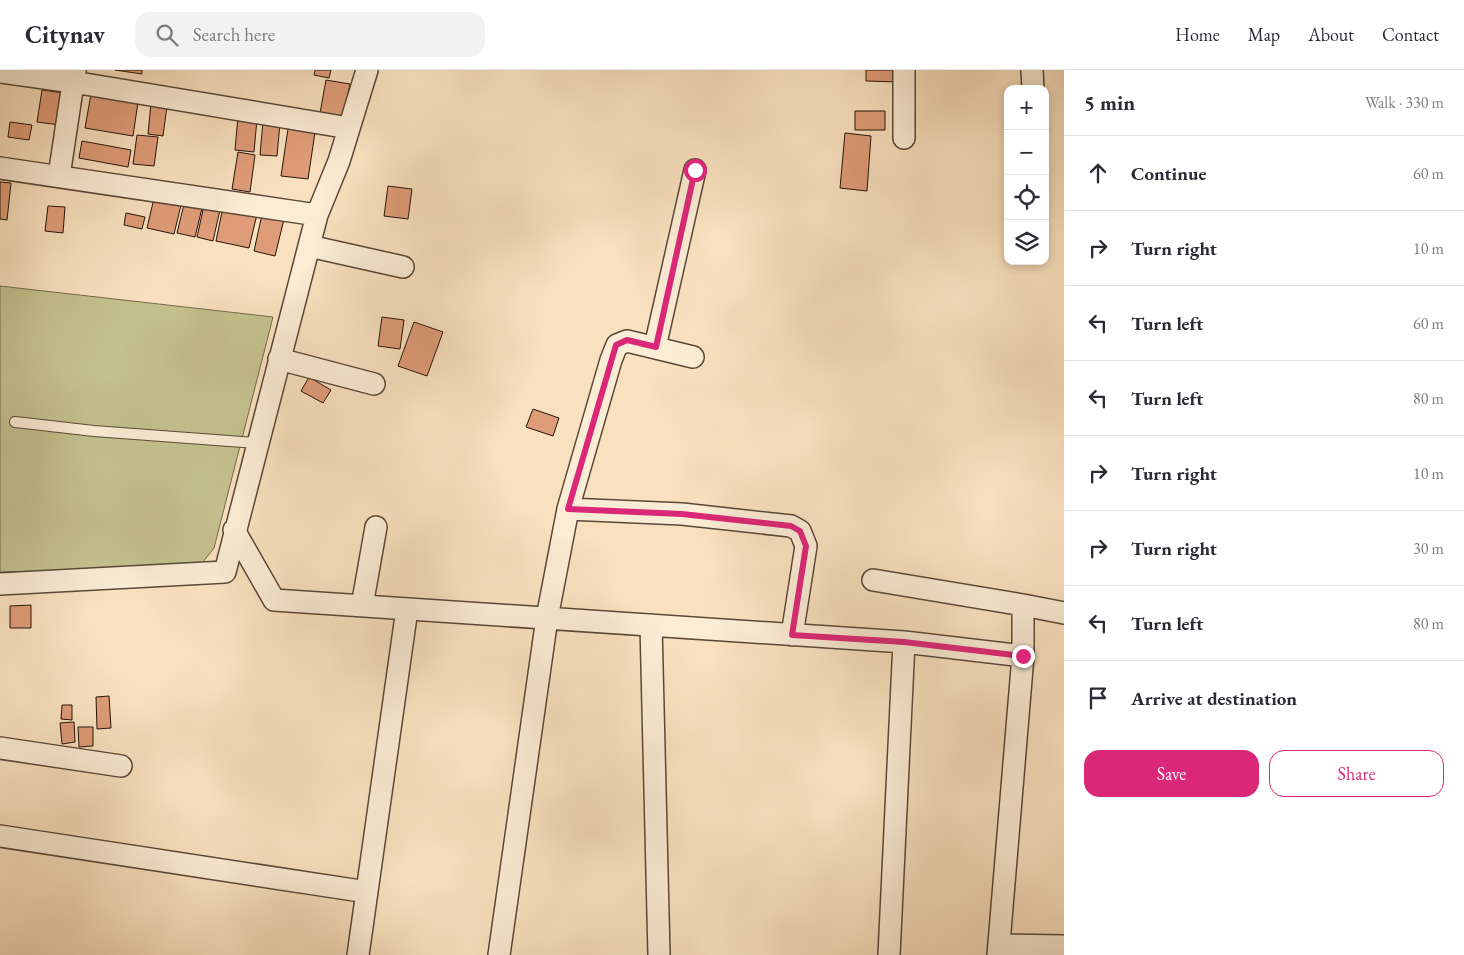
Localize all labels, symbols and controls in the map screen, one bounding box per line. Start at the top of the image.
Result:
search box [135,12,485,57]
text: Citynav [25,19,105,50]
icon: search [153,21,181,49]
text: Search here [193,22,275,47]
text: Home [1175,23,1220,46]
text: Map [1248,23,1280,46]
text: About [1308,23,1354,46]
text: Contact [1382,23,1439,46]
map controls [1004,85,1049,265]
button: + [1004,85,1049,130]
text: 5 min [1084,89,1135,116]
text: Walk · 330 m [1365,92,1444,113]
button: − [1004,130,1049,175]
route start [684,159,707,182]
icon: ahead [1084,159,1112,187]
text: Continue [1131,161,1206,186]
text: 60 m [1413,163,1444,184]
button: locate [1004,175,1049,220]
button: layers [1004,220,1049,265]
icon: right [1084,234,1112,262]
text: Turn right [1131,236,1217,261]
text: 10 m [1413,238,1444,259]
icon: left [1084,309,1112,337]
text: Turn left [1131,311,1203,336]
text: 60 m [1413,313,1444,334]
icon: left [1084,384,1112,412]
text: Turn left [1131,386,1203,411]
text: 80 m [1413,388,1444,409]
icon: right [1084,459,1112,487]
text: Turn right [1131,461,1217,486]
text: 10 m [1413,463,1444,484]
icon: right [1084,534,1112,562]
text: Turn right [1131,536,1217,561]
text: 30 m [1413,538,1444,559]
icon: left [1084,609,1112,637]
text: Turn left [1131,611,1203,636]
text: 80 m [1413,613,1444,634]
route end [1012,645,1035,668]
icon: arrive [1084,684,1112,712]
text: Arrive at destination [1131,686,1297,711]
button: Save [1084,750,1259,797]
button: Share [1269,750,1444,797]

